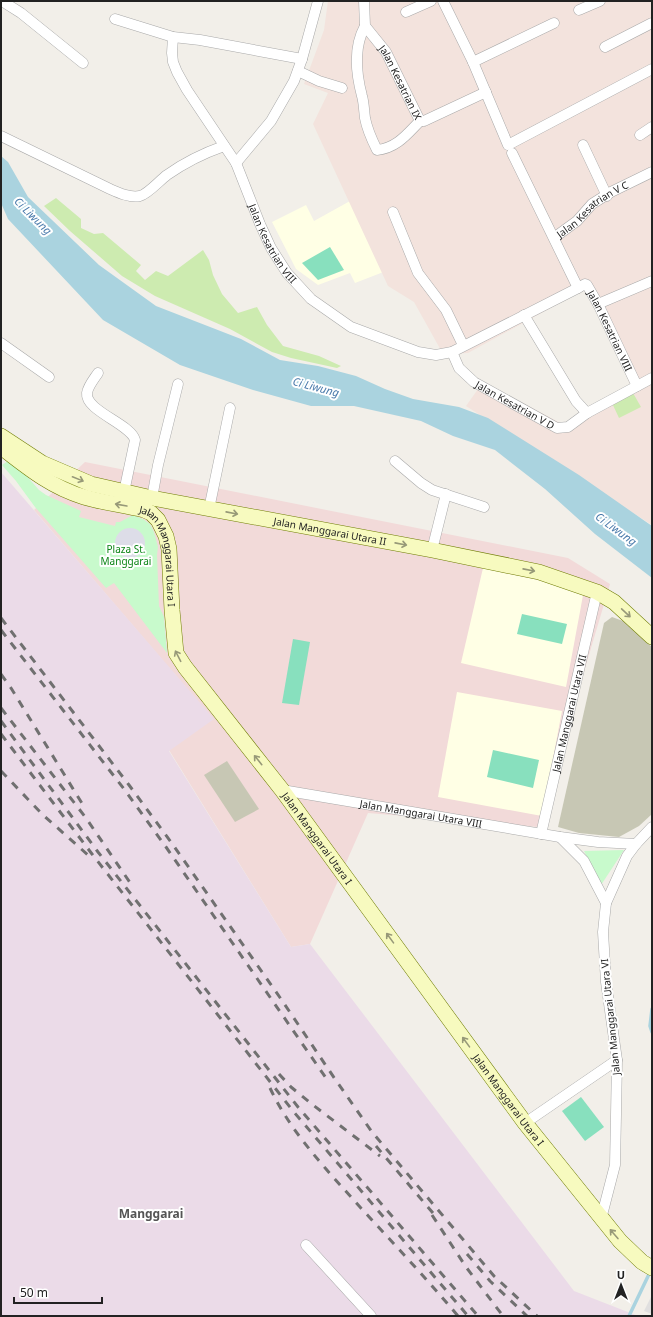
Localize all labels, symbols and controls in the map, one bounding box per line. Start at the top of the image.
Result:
street label: Jalan Kesatrian IX [375,41,425,122]
street label: Jalan Kesatrian V C [553,177,631,241]
water label: Ci Liwung [11,194,56,238]
street label: Jalan Kesatrian VIII [245,201,300,286]
street label: Jalan Kesatrian VIII [584,287,636,373]
water label: Ci Liwung [291,373,342,400]
street label: Jalan Kesatrian V D [472,377,557,432]
one-way arrow [71,476,83,483]
one-way arrow [115,501,128,509]
street label: Jalan Manggarai Utara I [137,502,179,607]
one-way arrow [225,509,238,517]
water label: Ci Liwung [593,509,640,549]
street label: Jalan Manggarai Utara II [271,514,388,548]
one-way arrow [394,541,407,549]
park label: Plaza St. Manggarai [101,542,151,568]
one-way arrow [522,566,535,574]
one-way arrow [621,608,631,617]
one-way arrow [174,650,181,662]
street label: Jalan Manggarai Utara VII [548,653,589,774]
one-way arrow [253,754,262,765]
street label: Jalan Manggarai Utara I [278,788,356,887]
street label: Jalan Manggarai Utara VIII [358,796,483,831]
one-way arrow [386,932,394,943]
street label: Jalan Manggarai Utara VI [597,958,623,1077]
one-way arrow [462,1037,471,1048]
street label: Jalan Manggarai Utara I [469,1050,547,1149]
district label: Manggarai [119,1205,183,1222]
one-way arrow [610,1229,619,1239]
north arrow [601,1265,641,1305]
text: U [617,1267,625,1282]
scale bar [14,1279,102,1305]
text: 50 m [20,1284,48,1301]

